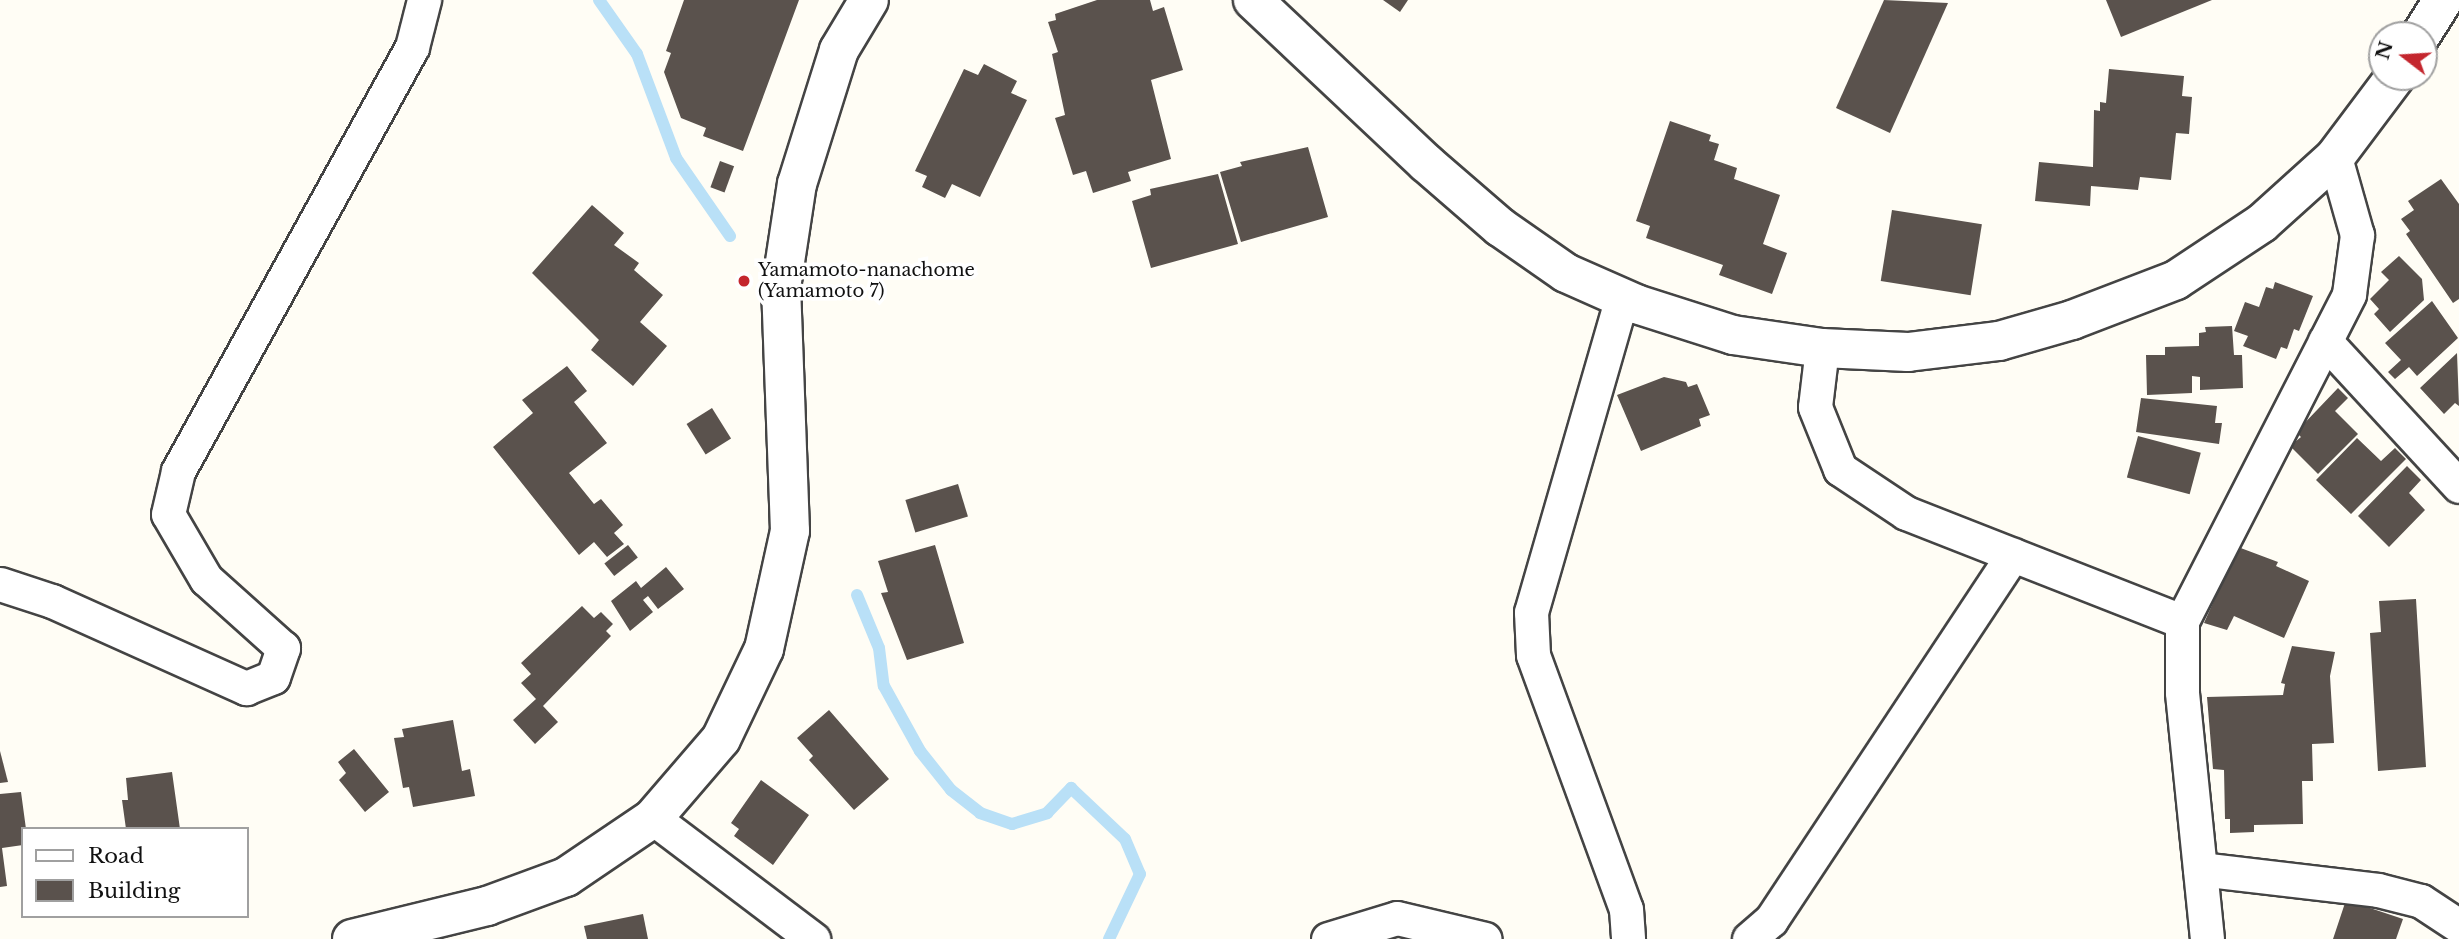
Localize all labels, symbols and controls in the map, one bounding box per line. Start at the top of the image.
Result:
north arrow [2368,21,2438,91]
text: N [2371,38,2398,62]
place label: Yamamoto-nanachome (Yamamoto 7) [758,260,975,302]
marker: Yamamoto-nanachome (Yamamoto 7) [736,273,752,289]
legend [21,827,248,918]
text: Road [88,843,144,869]
text: Building [88,878,180,904]

